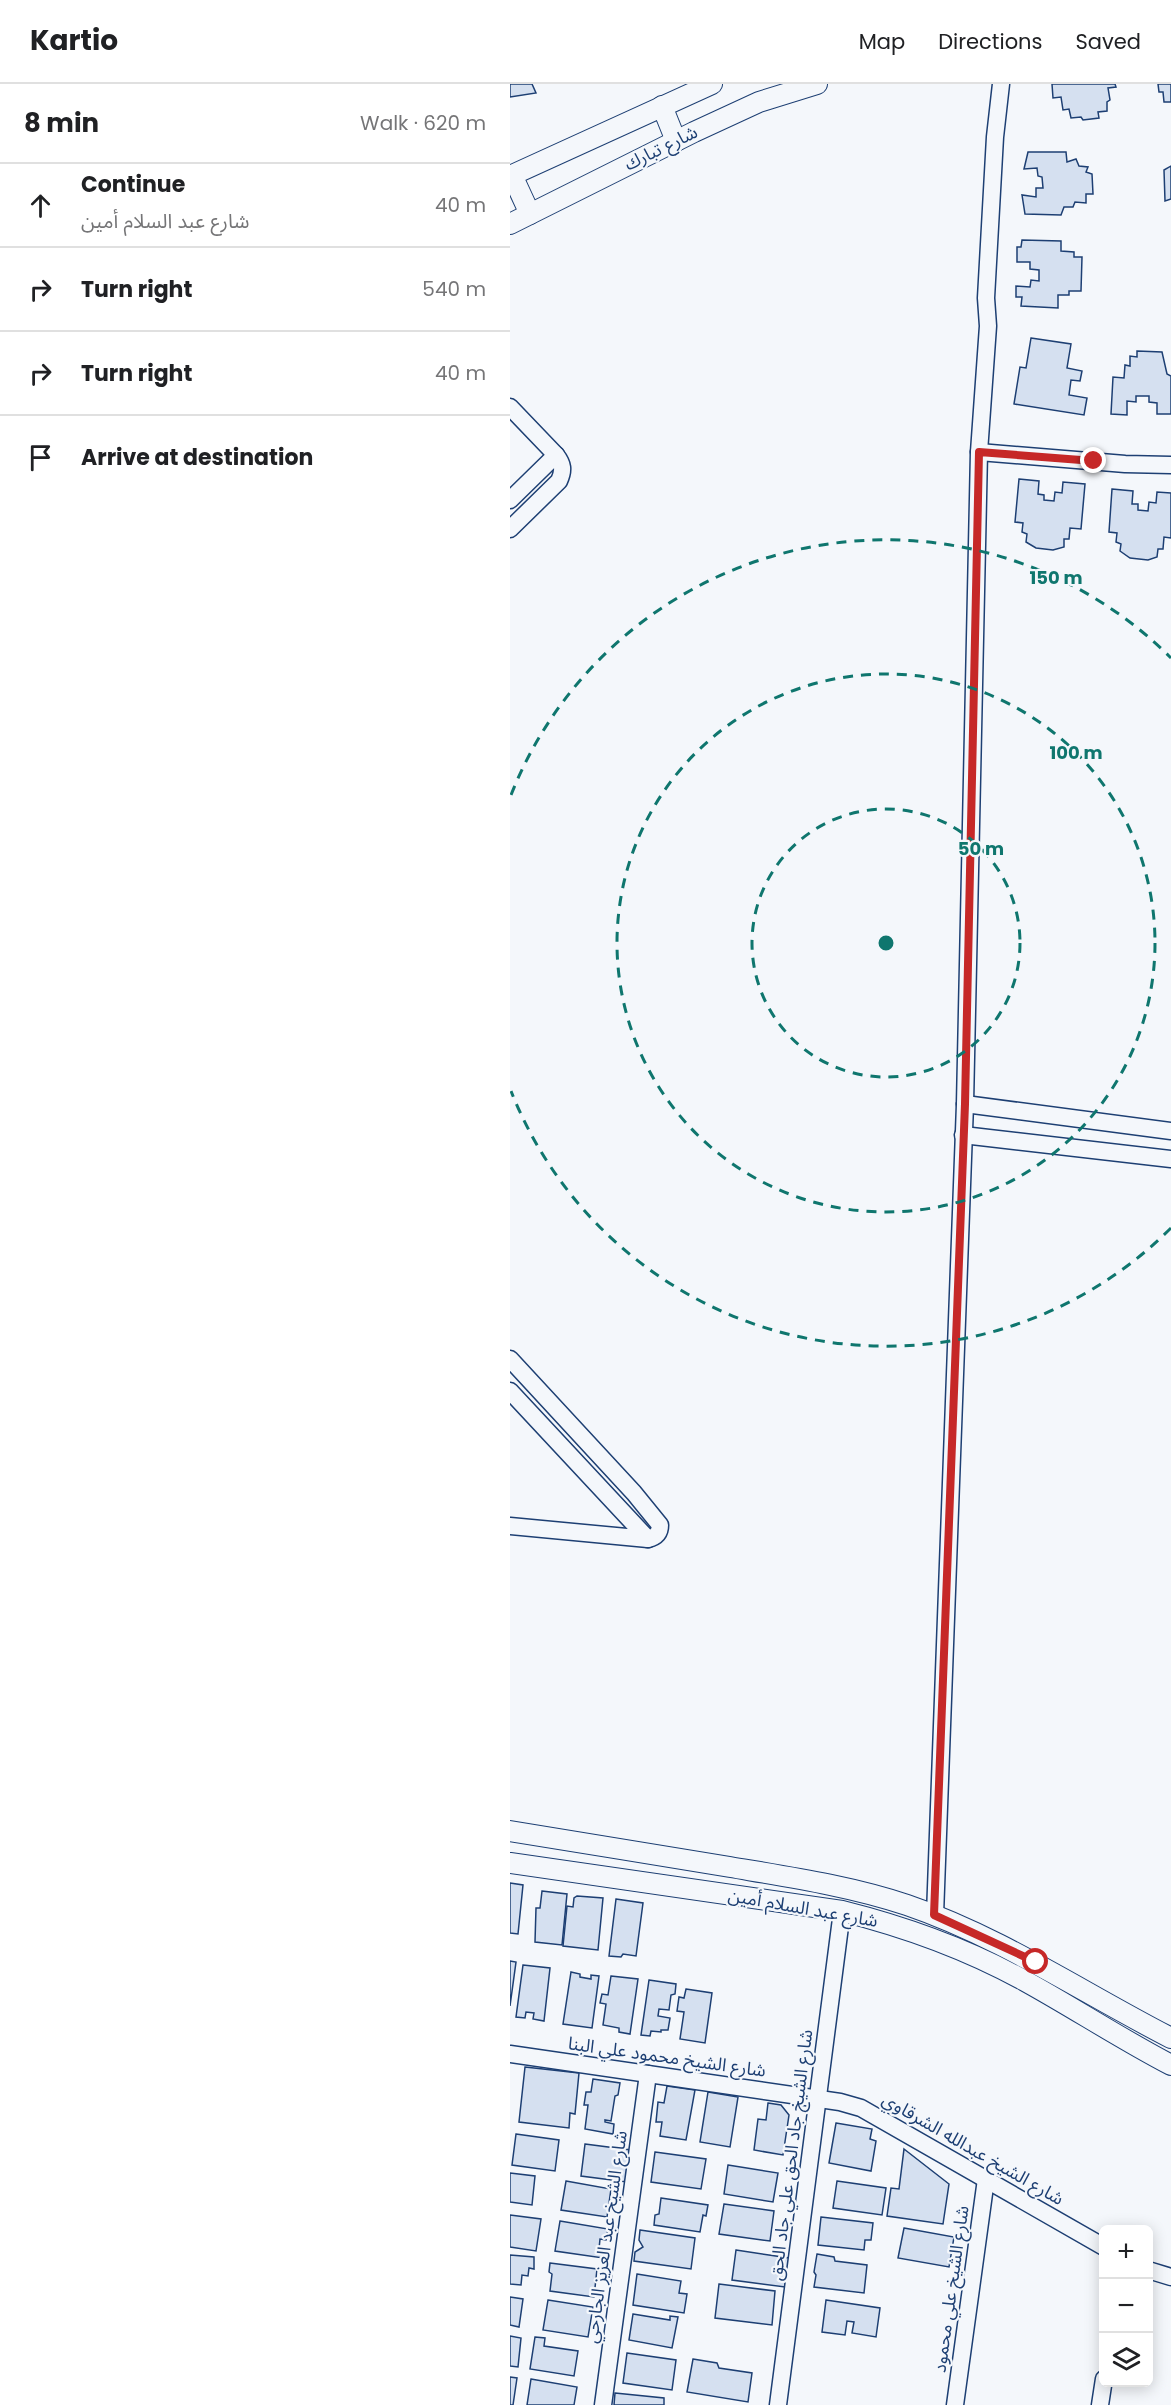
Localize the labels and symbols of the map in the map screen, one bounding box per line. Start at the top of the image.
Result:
street label: شارع تبارك [620,119,703,178]
route end [1080,447,1106,473]
text: 150 m [1029,565,1083,590]
text: 100 m [1049,740,1103,765]
text: 50 m [958,836,1004,861]
centre of rings [876,933,896,953]
street label: شارع عبد السلام أمين [726,1882,880,1935]
route start [1022,1948,1048,1974]
street label: شارع الشيخ جاد الحق علي جاد الحق [763,2028,820,2282]
street label: شارع الشيخ محمود علي البنا [566,2030,768,2085]
street label: شارع الشيخ عبدالله الشرقاوي [877,2086,1069,2213]
street label: شارع الشيخ عبد العزيز الجارحي [578,2129,635,2345]
street label: شارع الشيخ علي محمود [926,2204,977,2374]

